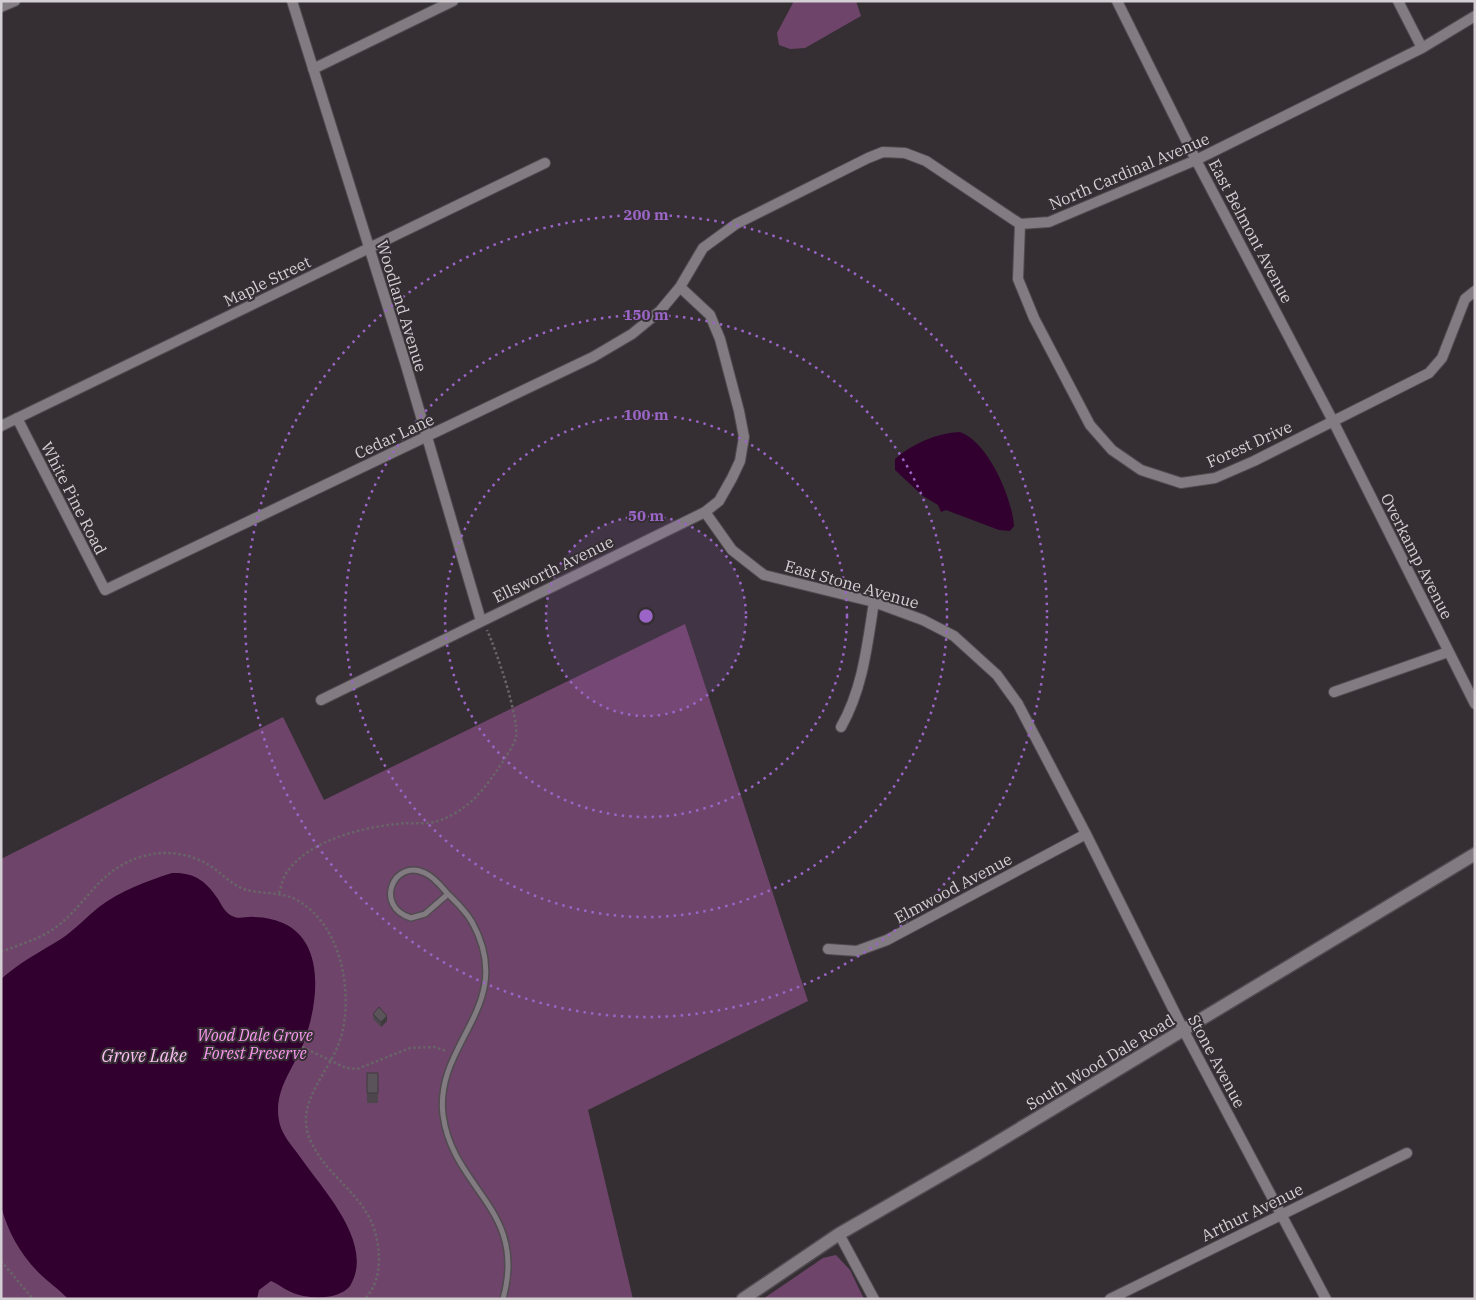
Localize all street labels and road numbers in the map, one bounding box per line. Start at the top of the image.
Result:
street label: North Cardinal Avenue [1046,128,1212,214]
street label: East Belmont Avenue [1205,156,1297,306]
street label: Woodland Avenue [373,238,431,374]
street label: Maple Street [220,251,314,311]
street label: Cedar Lane [351,409,437,463]
street label: Forest Drive [1203,416,1295,472]
street label: White Pine Road [37,438,111,558]
street label: Overkamp Avenue [1377,490,1457,622]
street label: Ellsworth Avenue [489,531,617,607]
street label: East Stone Avenue [782,555,922,613]
street label: Elmwood Avenue [891,849,1015,927]
street label: South Wood Dale Road [1022,1010,1178,1114]
street label: Stone Avenue [1184,1011,1250,1111]
street label: Arthur Avenue [1198,1179,1306,1245]

